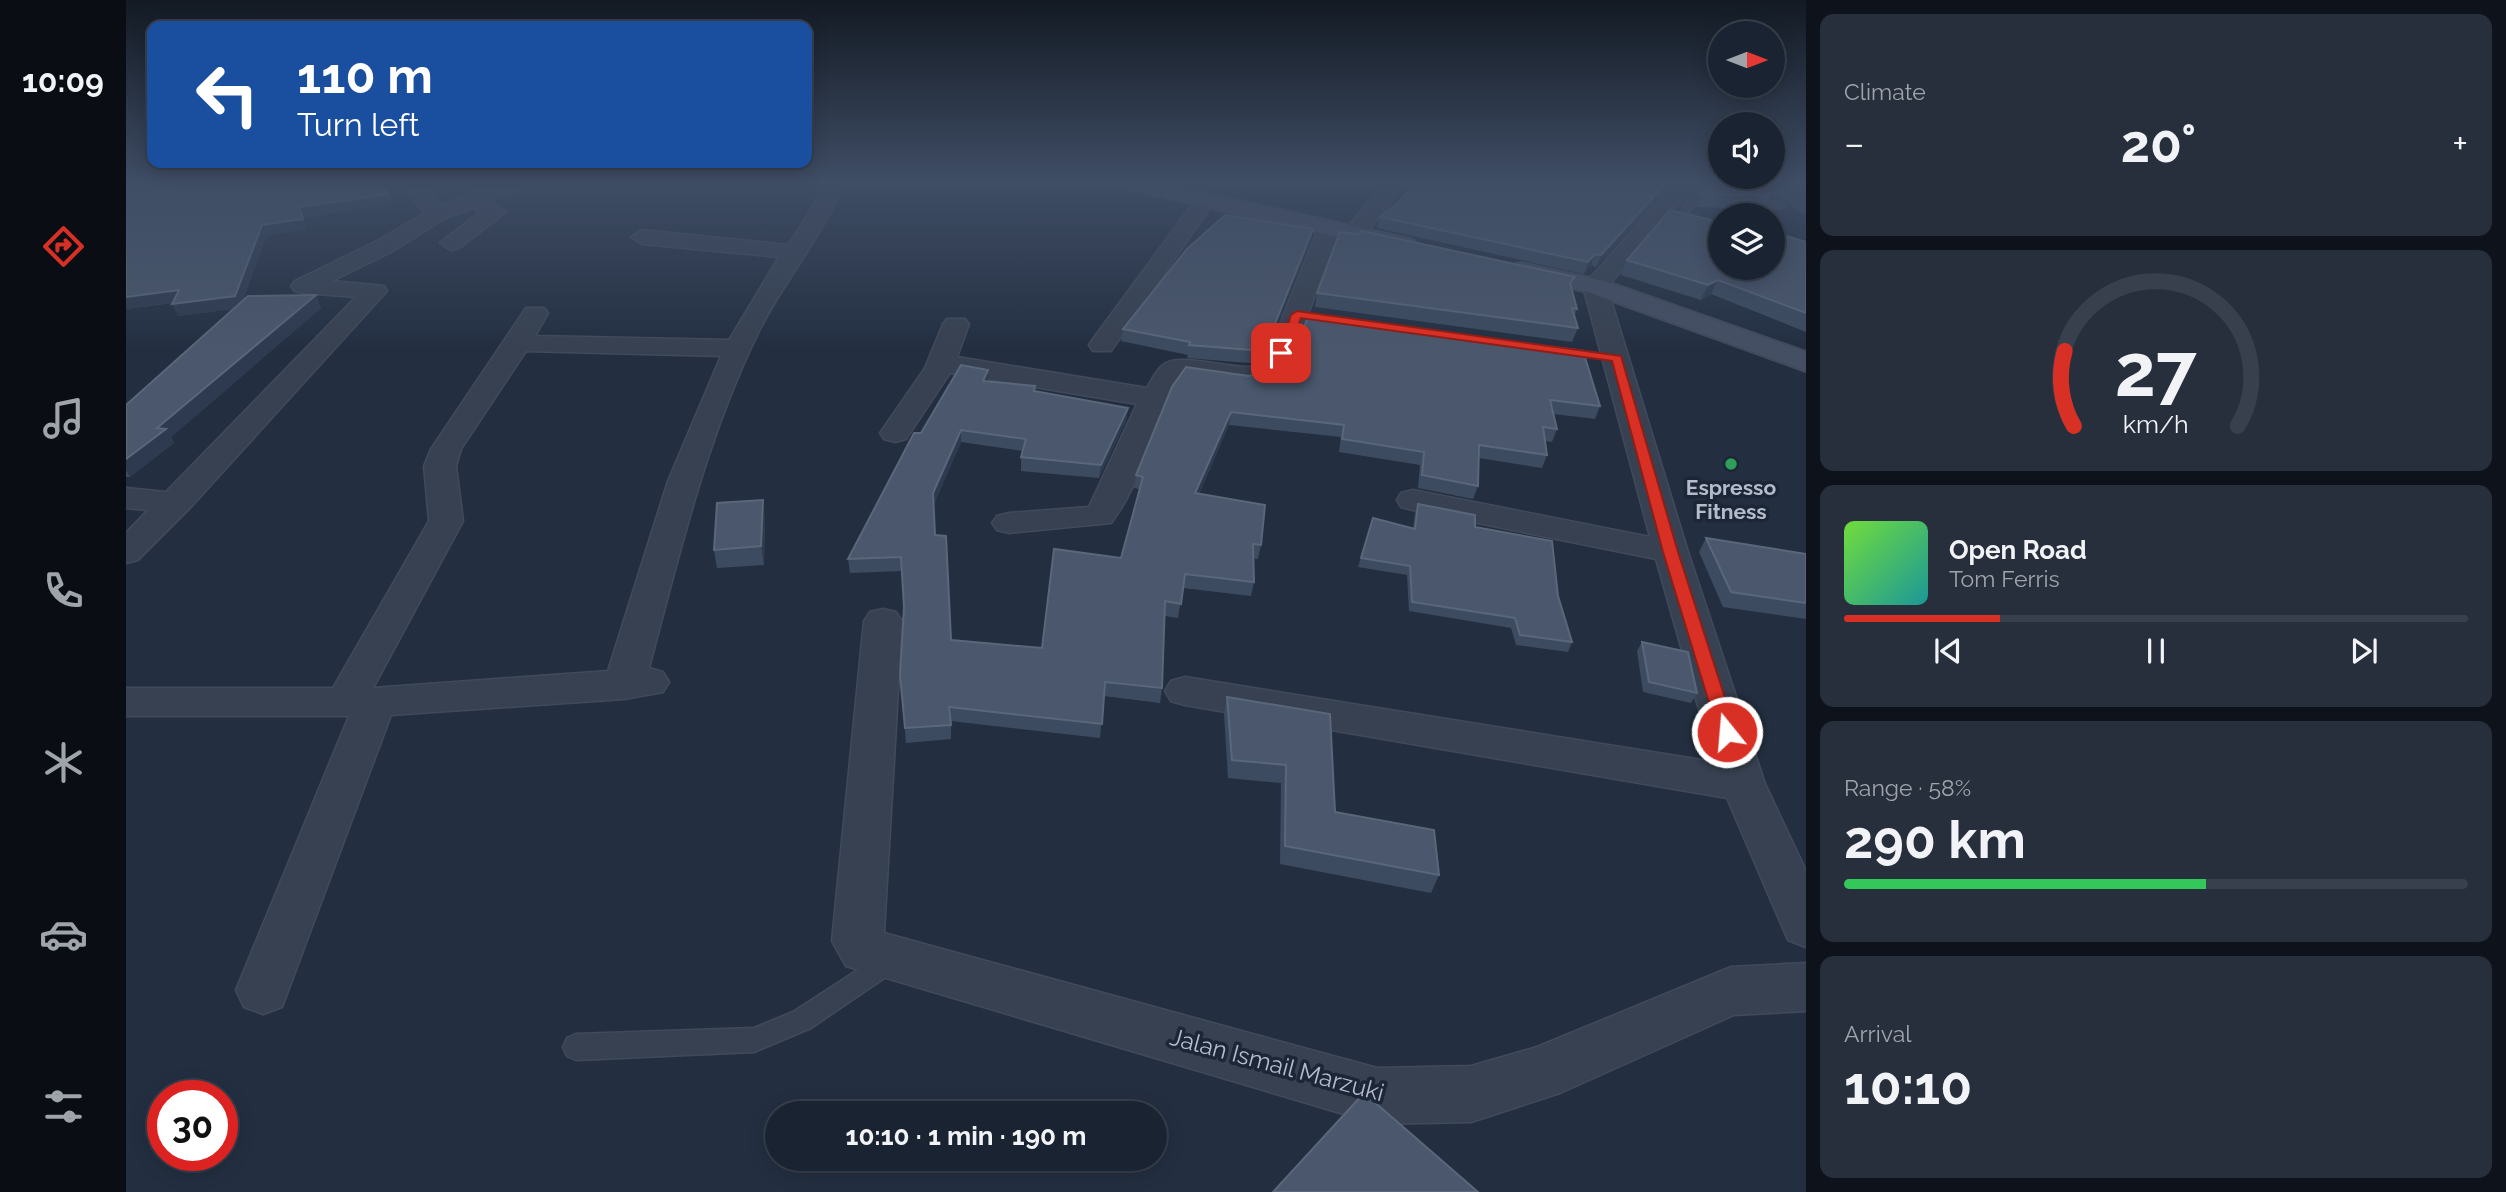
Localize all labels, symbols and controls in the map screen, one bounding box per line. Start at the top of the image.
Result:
north arrow [1708,21,1785,98]
map controls [1708,21,1785,280]
text: 110 m [297,47,433,104]
icon: left [182,49,273,140]
text: 10:09 [22,62,104,99]
text: Climate [1844,78,1926,105]
text: Turn left [297,106,419,143]
button: sound [1708,112,1785,189]
text: 20° [2121,113,2196,174]
text: − [1844,121,1864,166]
text: + [2452,121,2468,166]
button: layers [1708,203,1785,280]
icon: directions [39,222,88,271]
pin [1251,323,1311,383]
text: 27 [2115,329,2197,414]
icon: arrive [1262,334,1300,372]
icon: music [39,394,88,443]
text: km/h [2123,409,2189,439]
marker: Espresso Fitness [1723,456,1739,472]
place label: Espresso Fitness [1686,475,1776,524]
text: Open Road [1949,535,2087,565]
text: Tom Ferris [1949,565,2060,592]
icon: phone [39,566,88,615]
icon: previous [1929,632,1967,670]
icon: pause [2137,632,2175,670]
icon: next [2345,632,2383,670]
position arrow [1690,695,1764,769]
icon: climate [39,738,88,787]
text: Range · 58% [1844,774,1971,801]
text: 290 km [1844,809,2026,870]
icon: car [39,910,88,959]
text: Arrival [1844,1020,1911,1047]
street label: Jalan Ismail Marzuki [1167,1022,1387,1107]
text: 10:10 [1844,1055,1972,1116]
speed limit sign: 30 [147,1080,238,1171]
icon: filters [39,1082,88,1131]
text: 10:10 · 1 min · 190 m [846,1121,1086,1151]

